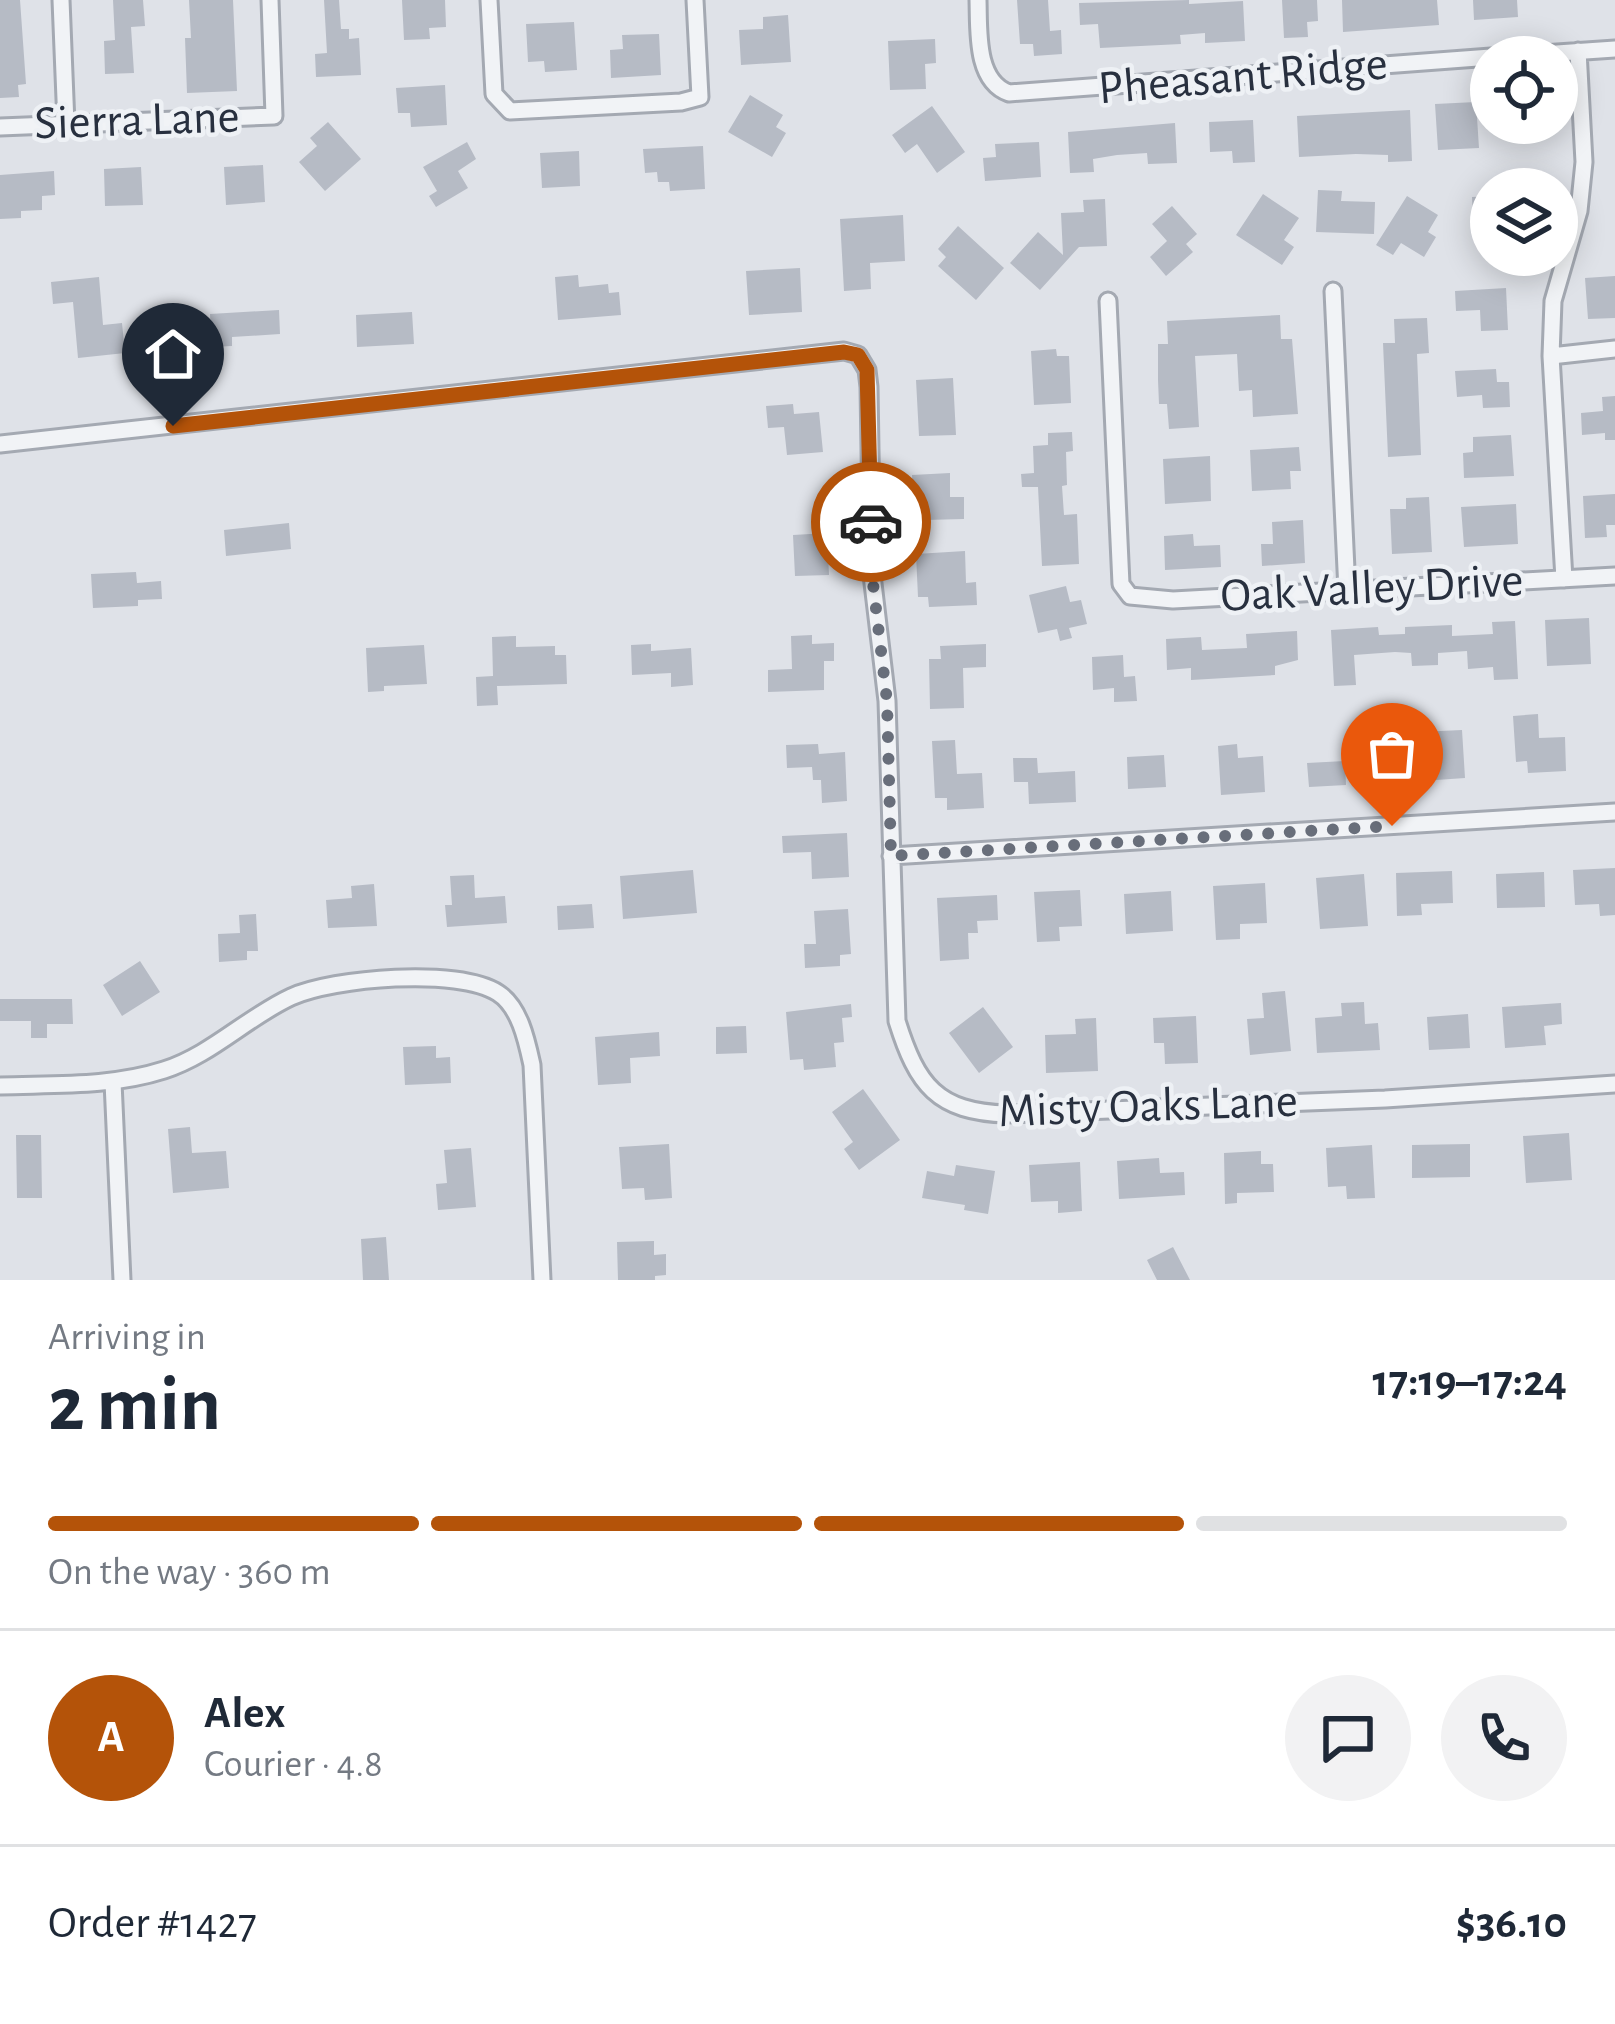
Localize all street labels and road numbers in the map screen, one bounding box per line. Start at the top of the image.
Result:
street label: Pheasant Ridge [1096,40,1390,114]
street label: Sierra Lane [33,93,241,149]
street label: Oak Valley Drive [1219,557,1525,621]
street label: Misty Oaks Lane [997,1078,1299,1136]

